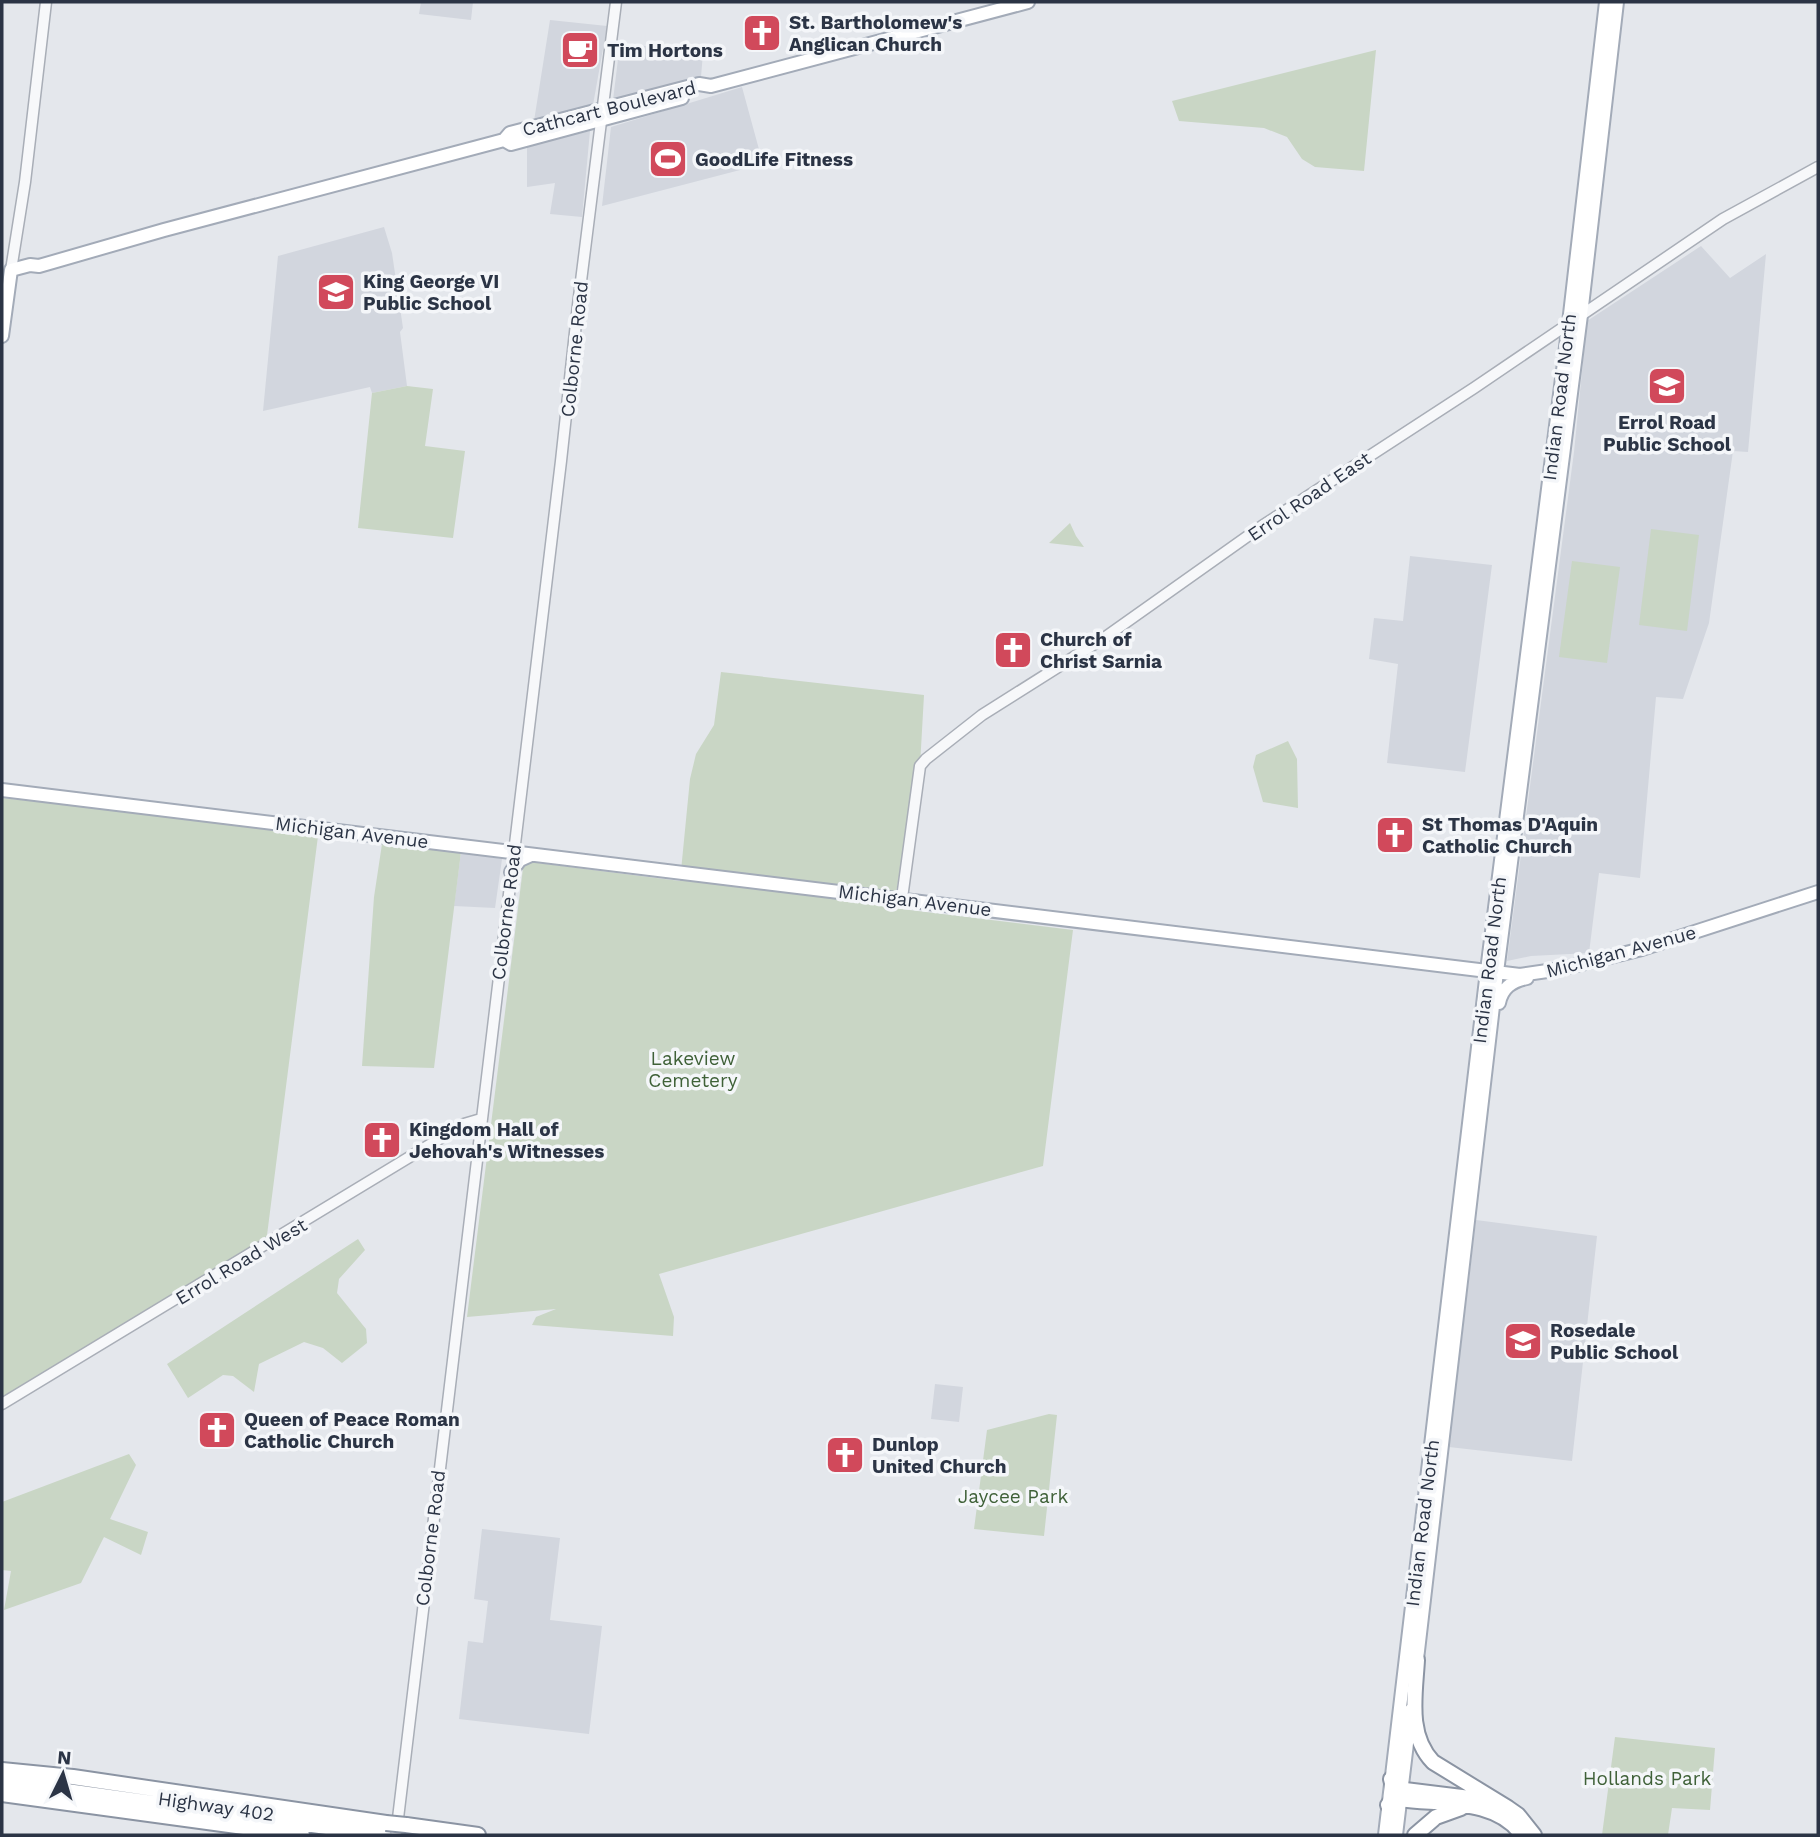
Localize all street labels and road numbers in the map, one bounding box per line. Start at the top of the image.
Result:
street label: Cathcart Boulevard [520,76,698,141]
street label: Colborne Road [556,280,593,418]
street label: Indian Road North [1538,312,1581,482]
street label: Errol Road East [1243,447,1375,546]
street label: Michigan Avenue [274,812,430,853]
street label: Colborne Road [487,843,526,981]
street label: Indian Road North [1468,875,1511,1045]
street label: Michigan Avenue [837,880,993,921]
street label: Michigan Avenue [1544,920,1699,983]
street label: Errol Road West [171,1213,311,1310]
street label: Indian Road North [1401,1438,1444,1608]
street label: Colborne Road [411,1469,450,1607]
street label: Highway 402 [156,1787,275,1826]

